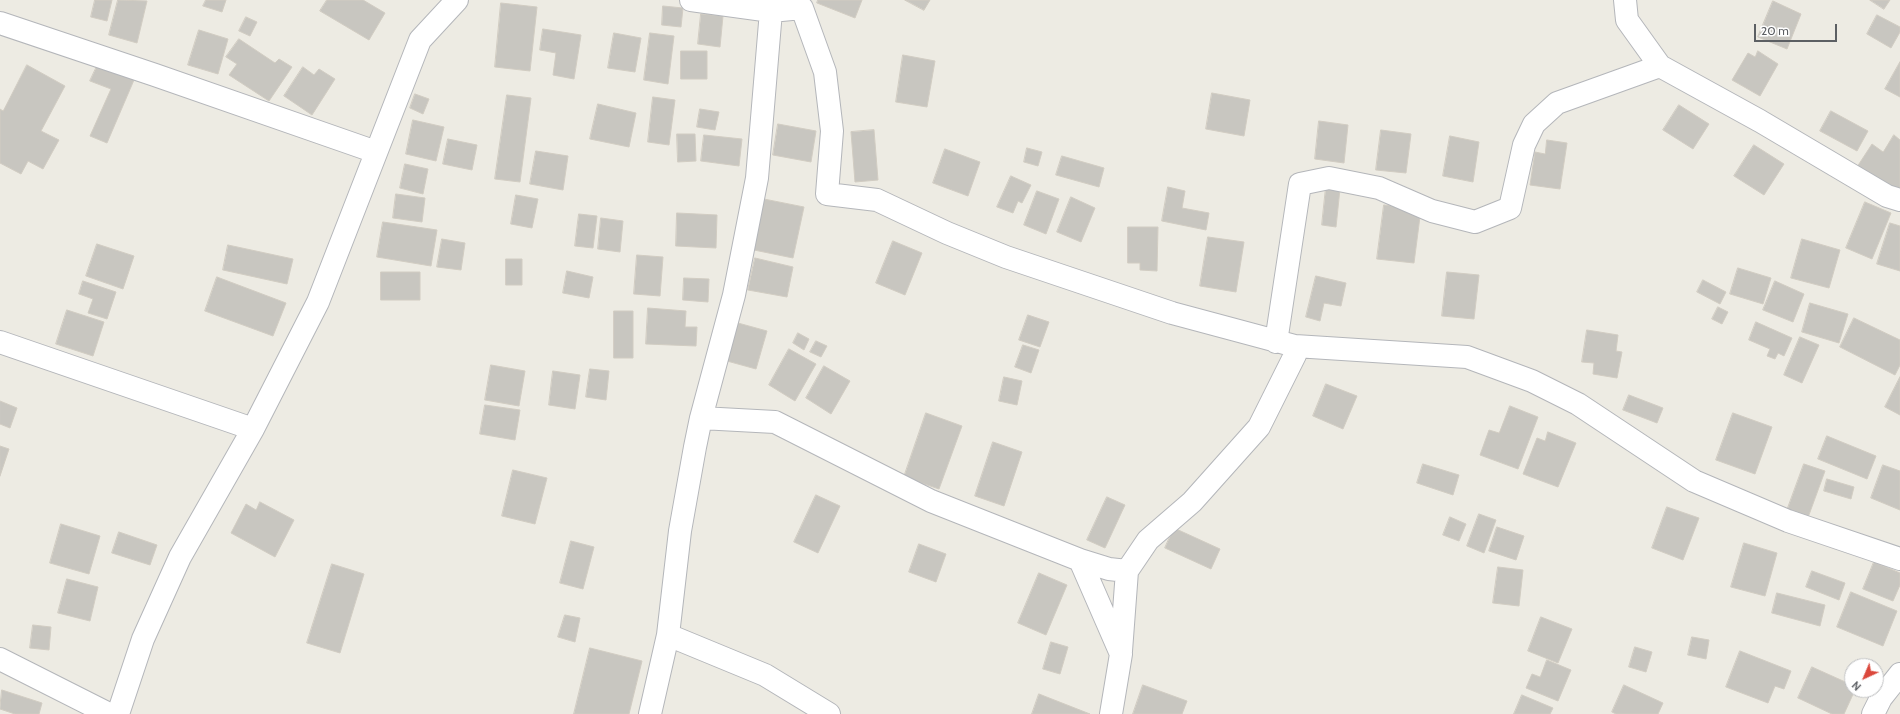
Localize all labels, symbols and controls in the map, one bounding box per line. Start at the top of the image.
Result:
scale bar [1756,16,1839,42]
text: 20 m [1761,23,1789,38]
north arrow [1844,658,1884,698]
text: N [1849,678,1864,694]

